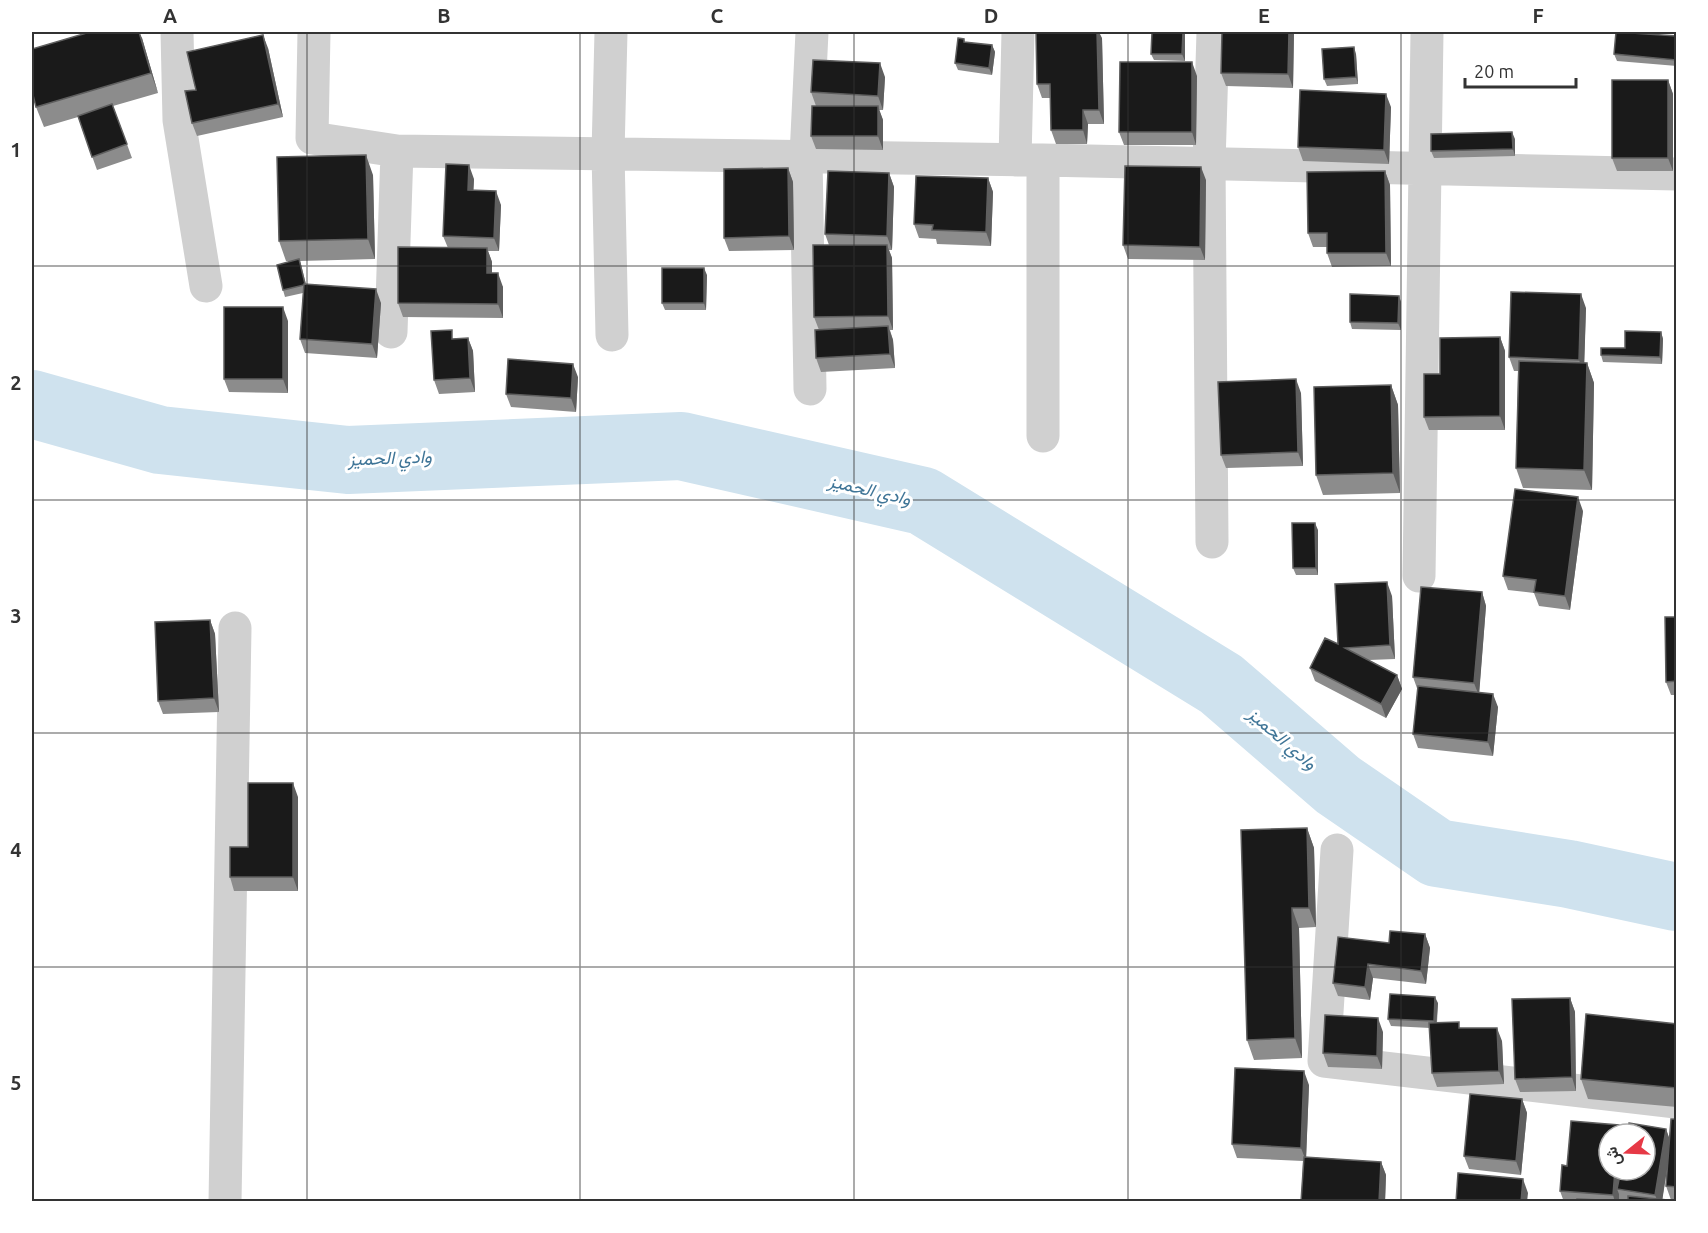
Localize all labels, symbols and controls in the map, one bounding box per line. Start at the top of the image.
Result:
text: A [163,4,177,27]
text: B [437,4,451,27]
text: C [711,4,724,27]
text: D [984,4,998,27]
text: E [1258,4,1270,27]
text: F [1532,4,1544,27]
scale bar [1465,51,1576,89]
text: 20 m [1474,61,1514,81]
text: 1 [10,138,22,161]
text: 2 [10,371,22,394]
water label: وادي الحميز [347,446,432,474]
water label: وادي الحميز [825,470,913,514]
text: 3 [10,604,22,627]
water label: وادي الحميز [1240,702,1321,778]
text: 4 [10,838,22,861]
text: 5 [10,1071,22,1094]
north arrow [1597,1122,1657,1182]
text: ش [1601,1144,1625,1169]

